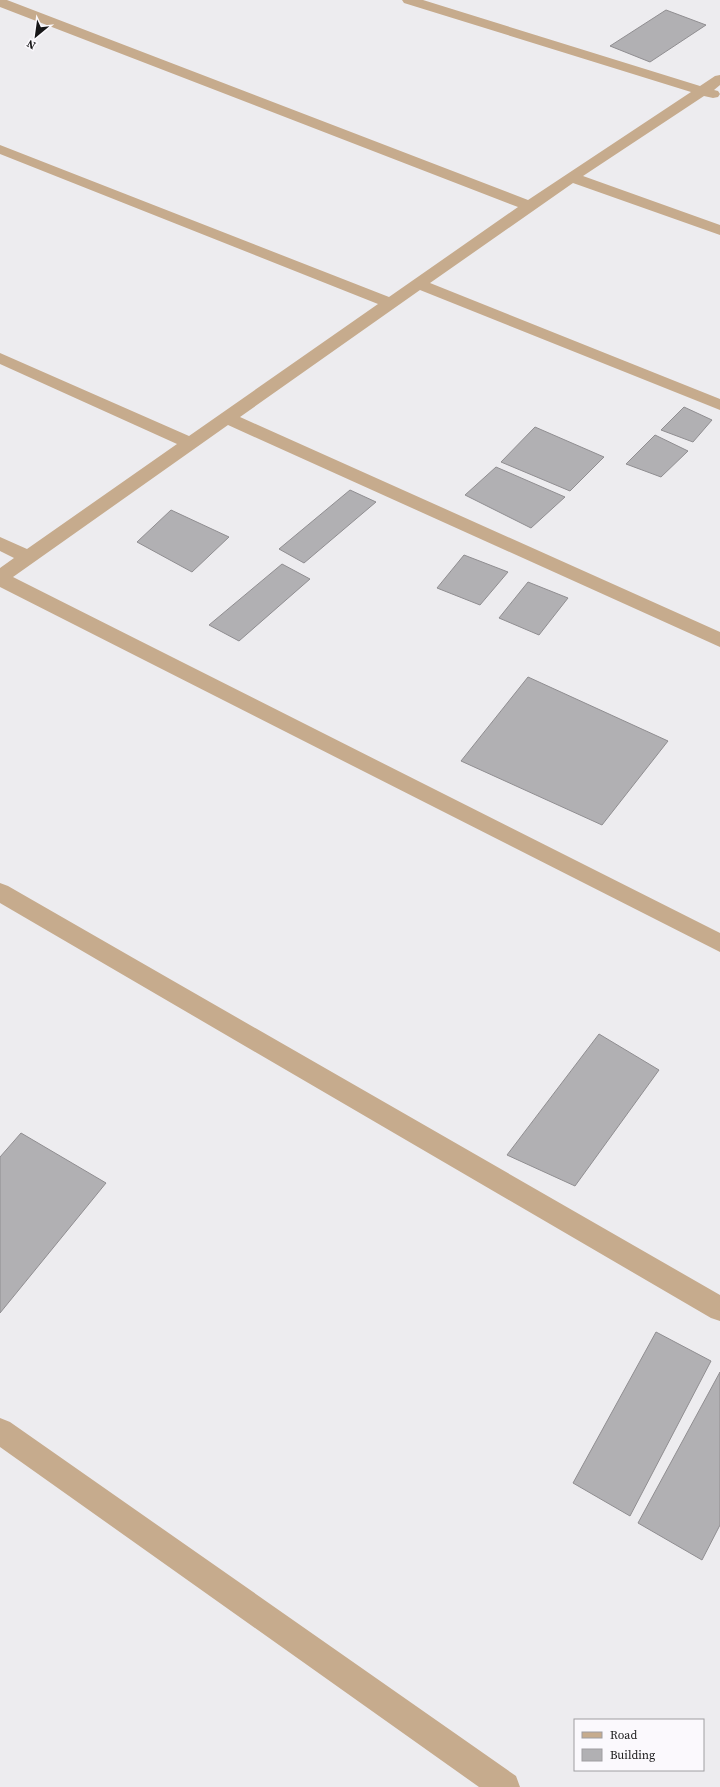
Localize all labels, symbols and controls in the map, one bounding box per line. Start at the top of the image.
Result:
north arrow [16,16,56,56]
text: N [24,36,39,53]
legend [574,1719,704,1771]
text: Road [610,1727,637,1743]
text: Building [610,1747,655,1763]

